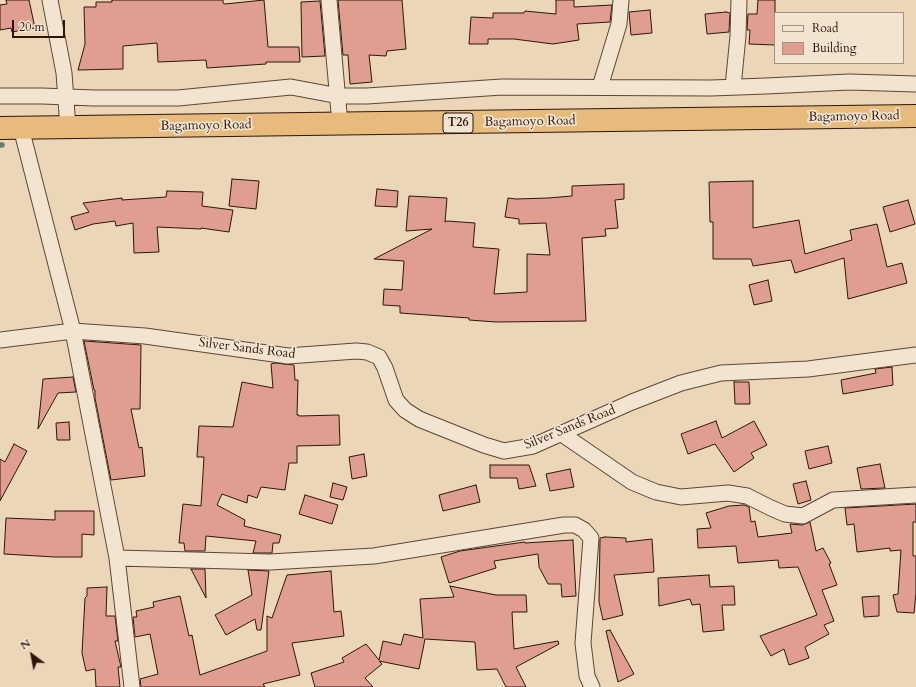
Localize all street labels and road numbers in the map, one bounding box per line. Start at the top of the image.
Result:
street label: Bagamoyo Road [808,108,900,126]
road number: T26 [443,113,473,133]
street label: Bagamoyo Road [484,113,576,131]
street label: Bagamoyo Road [160,117,252,135]
street label: Silver Sands Road [198,335,296,363]
street label: Silver Sands Road [522,403,618,453]

